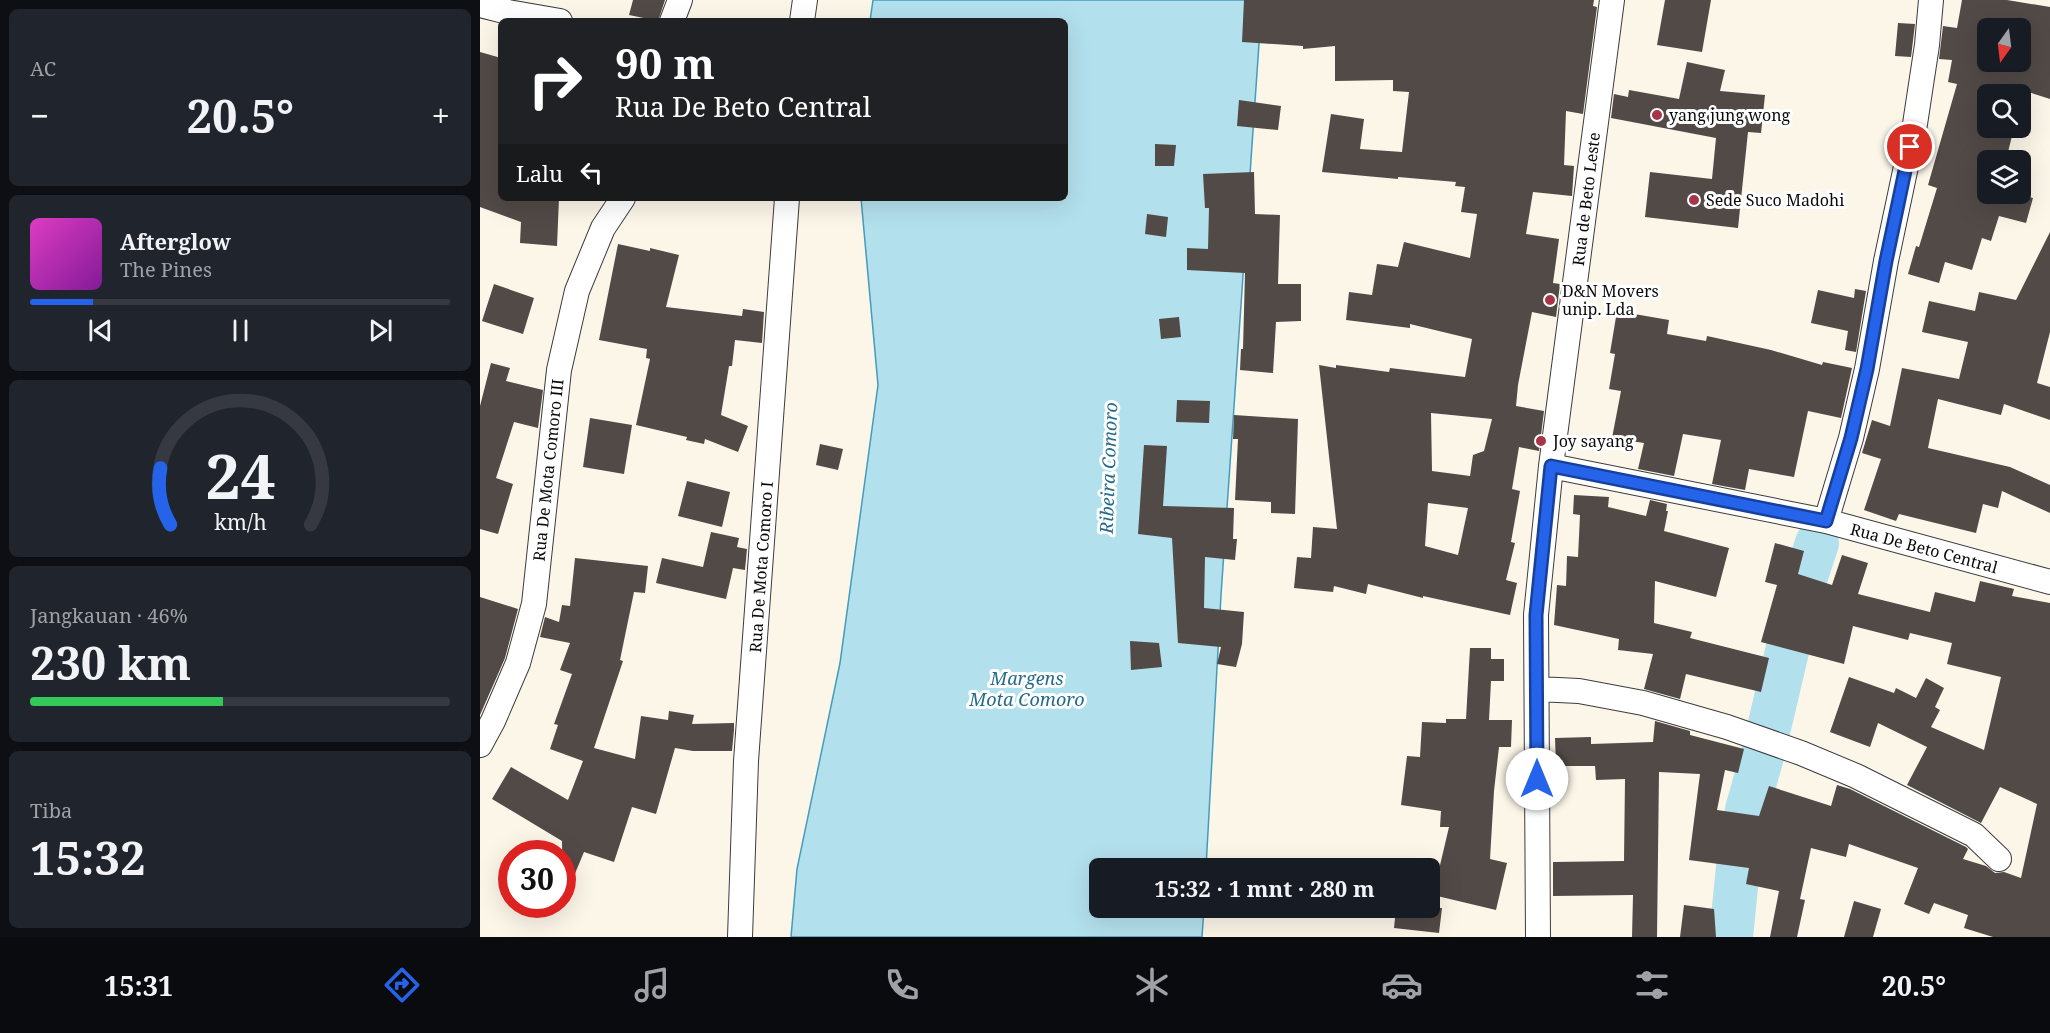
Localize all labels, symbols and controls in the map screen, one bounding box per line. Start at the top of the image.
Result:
north arrow [1977,18,2031,72]
map controls [1977,18,2031,204]
text: 90 m [615,34,715,91]
icon: right [516,42,594,120]
text: AC [30,55,56,82]
button: search [1977,84,2031,138]
text: 20.5° [187,85,294,146]
text: Rua De Beto Central [615,88,871,125]
text: − [30,93,49,138]
text: + [432,93,450,138]
place label: yang jung wong [1669,104,1791,126]
marker: yang jung wong [1650,108,1664,122]
pin [1884,121,1935,172]
icon: arrive [1893,130,1926,163]
street label: Rua de Beto Leste [1567,131,1605,267]
button: layers [1977,150,2031,204]
icon: left [575,156,608,189]
text: Lalu [516,158,563,188]
place label: Sede Suco Madohi [1706,189,1844,211]
marker: Sede Suco Madohi [1687,193,1701,207]
text: Afterglow [120,226,231,256]
text: The Pines [120,256,212,283]
place label: D&N Movers unip. Lda [1562,280,1659,320]
marker: D&N Movers unip. Lda [1543,293,1557,307]
icon: previous [84,314,117,347]
icon: pause [224,314,257,347]
icon: next [364,314,397,347]
street label: Rua De Mota Comoro III [527,378,569,562]
water label: Ribeira Comoro [1094,402,1122,535]
place label: Joy sayang [1552,430,1634,452]
text: 24 [205,433,275,518]
marker: Joy sayang [1534,434,1548,448]
street label: Rua De Mota Comoro I [744,481,778,653]
text: km/h [214,508,267,537]
street label: Rua De Beto Central [1848,518,2000,578]
text: Jangkauan · 46% [30,602,188,629]
text: 230 km [30,632,191,693]
water label: Margens Mota Comoro [968,666,1085,711]
position arrow [1505,747,1569,811]
text: Tiba [30,797,72,824]
text: 15:32 [30,827,145,888]
speed limit sign: 30 [498,840,576,918]
text: 15:32 · 1 mnt · 280 m [1154,873,1375,903]
icon: directions [381,964,423,1006]
icon: music [631,964,673,1006]
icon: phone [881,964,923,1006]
icon: climate [1131,964,1173,1006]
icon: car [1381,964,1423,1006]
icon: filters [1631,964,1673,1006]
text: 15:31 [104,967,173,1004]
text: 20.5° [1881,967,1946,1004]

